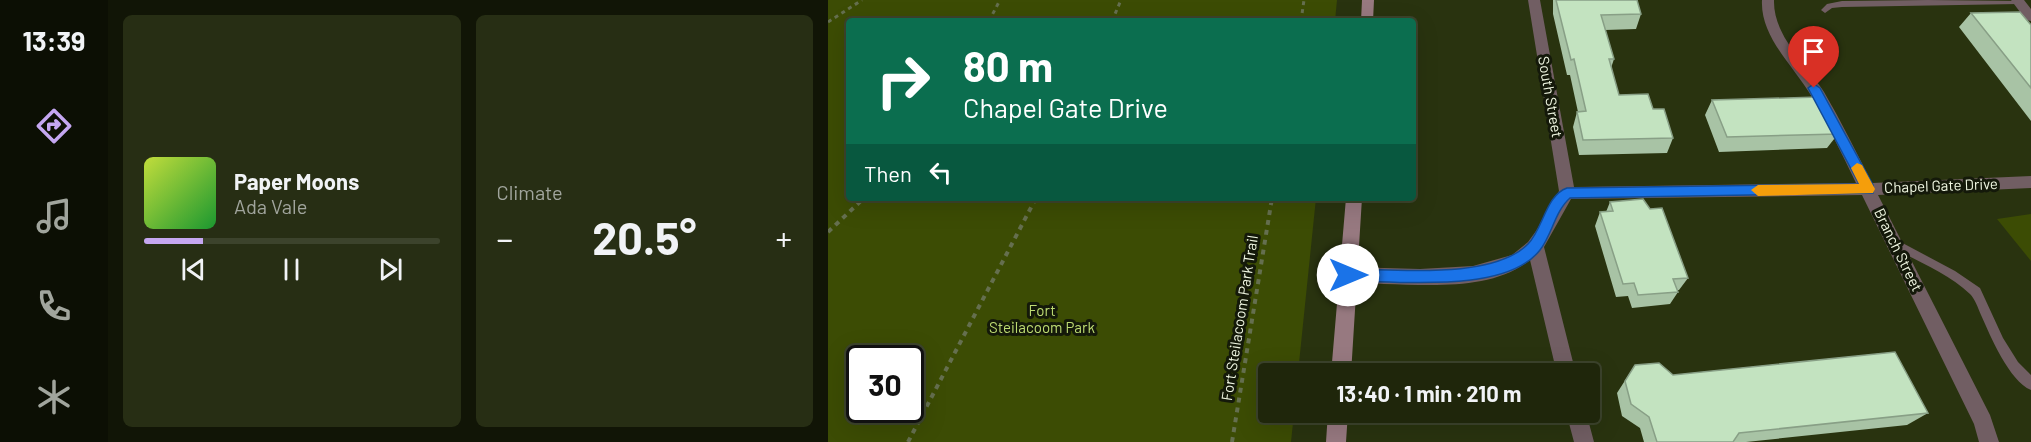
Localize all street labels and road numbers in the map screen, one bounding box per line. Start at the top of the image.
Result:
street label: South Street [1535,55,1567,139]
street label: Chapel Gate Drive [1884,174,1998,196]
street label: Branch Street [1871,205,1927,294]
street label: Fort Steilacoom Park Trail [1217,234,1261,402]

